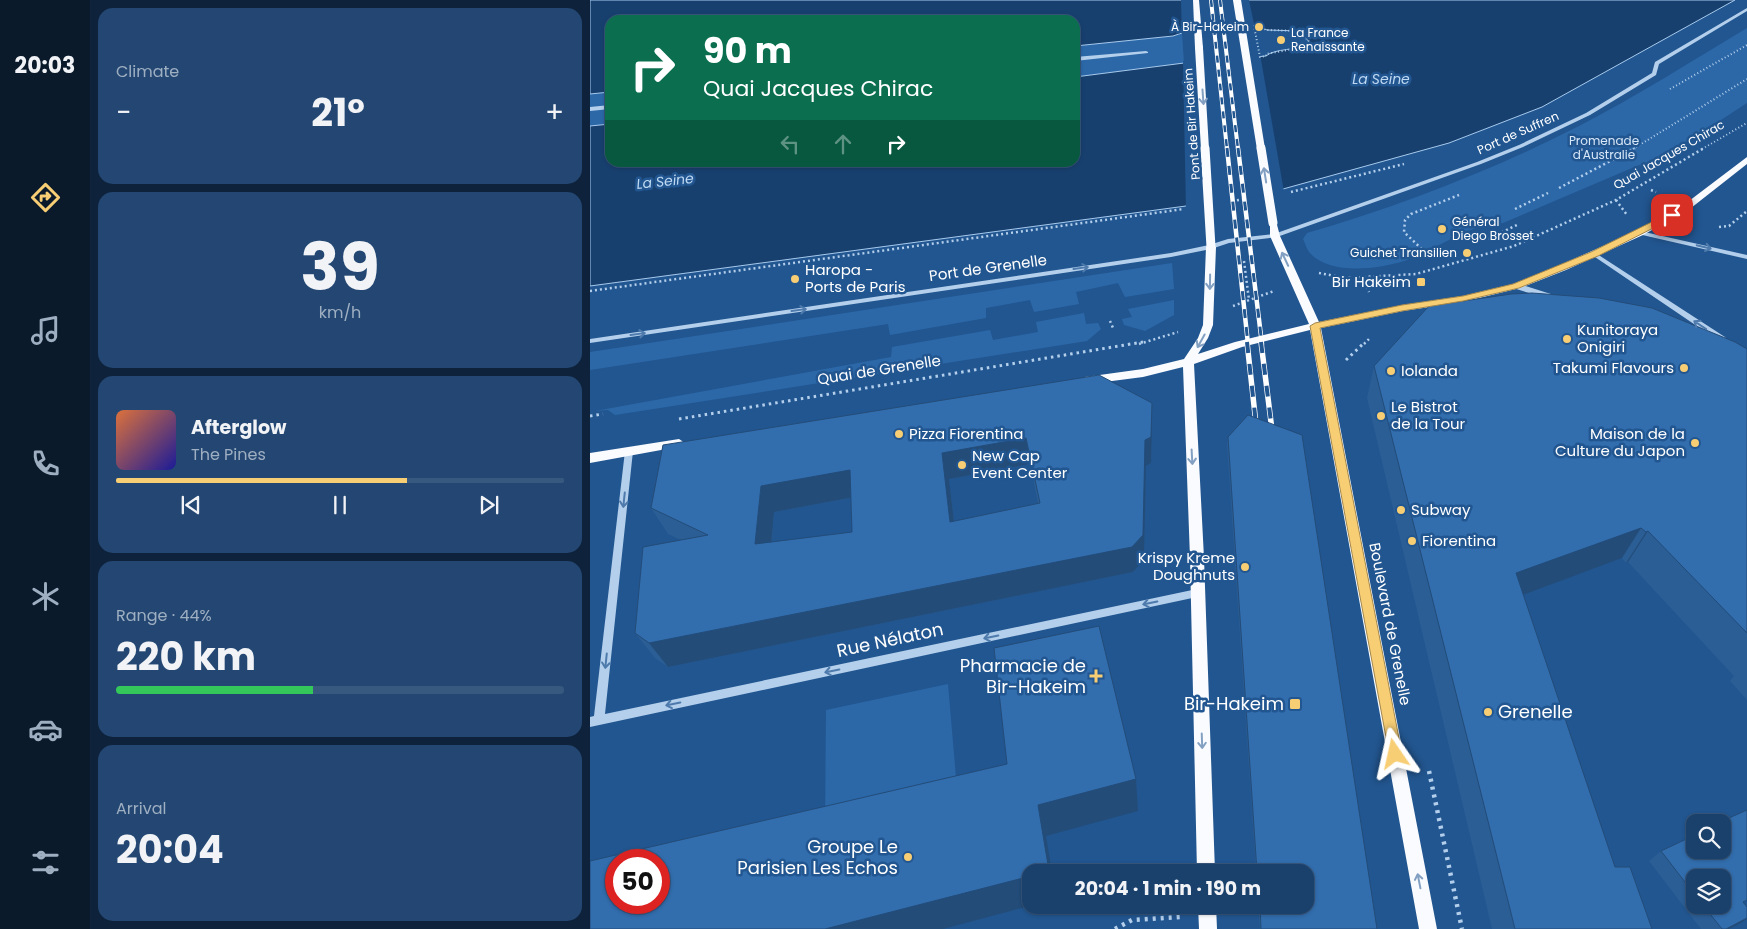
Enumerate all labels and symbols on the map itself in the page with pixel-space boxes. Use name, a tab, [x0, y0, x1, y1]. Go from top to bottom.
place label: À Bir-Hakeim	[1171, 18, 1249, 35]
marker: À Bir-Hakeim	[1253, 21, 1265, 33]
place label: La France Renaissante	[1291, 24, 1365, 55]
marker: La France Renaissante	[1275, 34, 1287, 46]
street label: Pont de Bir Hakeim	[1179, 68, 1204, 180]
water label: La Seine	[1352, 69, 1410, 89]
one-way arrow	[1198, 88, 1207, 104]
street label: Port de Suffren	[1474, 107, 1561, 158]
street label: Quai Jacques Chirac	[1610, 116, 1727, 193]
park label: Promenade d'Australie	[1569, 132, 1639, 163]
one-way arrow	[1259, 167, 1269, 183]
water label: La Seine	[635, 168, 695, 194]
pin	[1651, 194, 1693, 236]
place label: Général Diego Brosset	[1452, 213, 1534, 244]
marker: Général Diego Brosset	[1436, 223, 1448, 235]
one-way arrow	[1696, 243, 1712, 252]
place label: Guichet Transilien	[1350, 244, 1457, 261]
marker: Guichet Transilien	[1461, 247, 1473, 259]
street label: Port de Grenelle	[928, 249, 1048, 286]
one-way arrow	[1280, 252, 1290, 267]
place label: Haropa - Ports de Paris	[805, 259, 906, 297]
one-way arrow	[1073, 263, 1089, 273]
place label: Bir Hakeim	[1332, 271, 1411, 292]
marker: Haropa - Ports de Paris	[789, 273, 801, 285]
one-way arrow	[1206, 274, 1215, 290]
marker: Bir Hakeim	[1415, 276, 1427, 288]
one-way arrow	[791, 305, 807, 315]
place label: Kunitoraya Onigiri	[1577, 319, 1658, 357]
one-way arrow	[1693, 320, 1707, 330]
one-way arrow	[630, 329, 646, 339]
one-way arrow	[1196, 333, 1205, 348]
marker: Kunitoraya Onigiri	[1561, 333, 1573, 345]
street label: Quai de Grenelle	[816, 349, 942, 390]
place label: Takumi Flavours	[1553, 357, 1674, 378]
place label: Iolanda	[1401, 360, 1458, 381]
marker: Takumi Flavours	[1678, 362, 1690, 374]
marker: Iolanda	[1385, 365, 1397, 377]
place label: Le Bistrot de la Tour	[1391, 396, 1466, 434]
marker: Le Bistrot de la Tour	[1375, 410, 1387, 422]
place label: Pizza Fiorentina	[909, 423, 1023, 444]
place label: Maison de la Culture du Japon	[1555, 423, 1685, 461]
marker: Pizza Fiorentina	[893, 428, 905, 440]
marker: Maison de la Culture du Japon	[1689, 437, 1701, 449]
place label: New Cap Event Center	[972, 445, 1068, 483]
one-way arrow	[1187, 448, 1197, 464]
marker: New Cap Event Center	[956, 459, 968, 471]
one-way arrow	[619, 491, 629, 507]
place label: Subway	[1411, 499, 1471, 520]
marker: Subway	[1395, 504, 1407, 516]
place label: Fiorentina	[1422, 530, 1496, 551]
marker: Fiorentina	[1406, 535, 1418, 547]
street label: Boulevard de Grenelle	[1364, 541, 1417, 707]
place label: Krispy Kreme Doughnuts	[1138, 547, 1235, 585]
marker: Krispy Kreme Doughnuts	[1239, 561, 1251, 573]
one-way arrow	[1142, 599, 1158, 608]
street label: Rue Nélaton	[834, 616, 946, 663]
one-way arrow	[983, 633, 999, 642]
one-way arrow	[601, 653, 611, 669]
place label: Pharmacie de Bir-Hakeim	[960, 653, 1086, 699]
one-way arrow	[824, 666, 840, 676]
marker: Pharmacie de Bir-Hakeim	[1090, 670, 1102, 682]
place label: Bir-Hakeim	[1184, 691, 1284, 716]
marker: Bir-Hakeim	[1288, 697, 1302, 711]
place label: Grenelle	[1498, 699, 1573, 724]
one-way arrow	[665, 700, 681, 710]
marker: Grenelle	[1482, 706, 1494, 718]
position arrow	[1368, 727, 1420, 779]
one-way arrow	[1197, 733, 1207, 749]
place label: Groupe Le Parisien Les Echos	[737, 834, 898, 880]
speed limit sign: 50	[605, 849, 670, 914]
marker: Groupe Le Parisien Les Echos	[902, 851, 914, 863]
one-way arrow	[1413, 873, 1423, 889]

